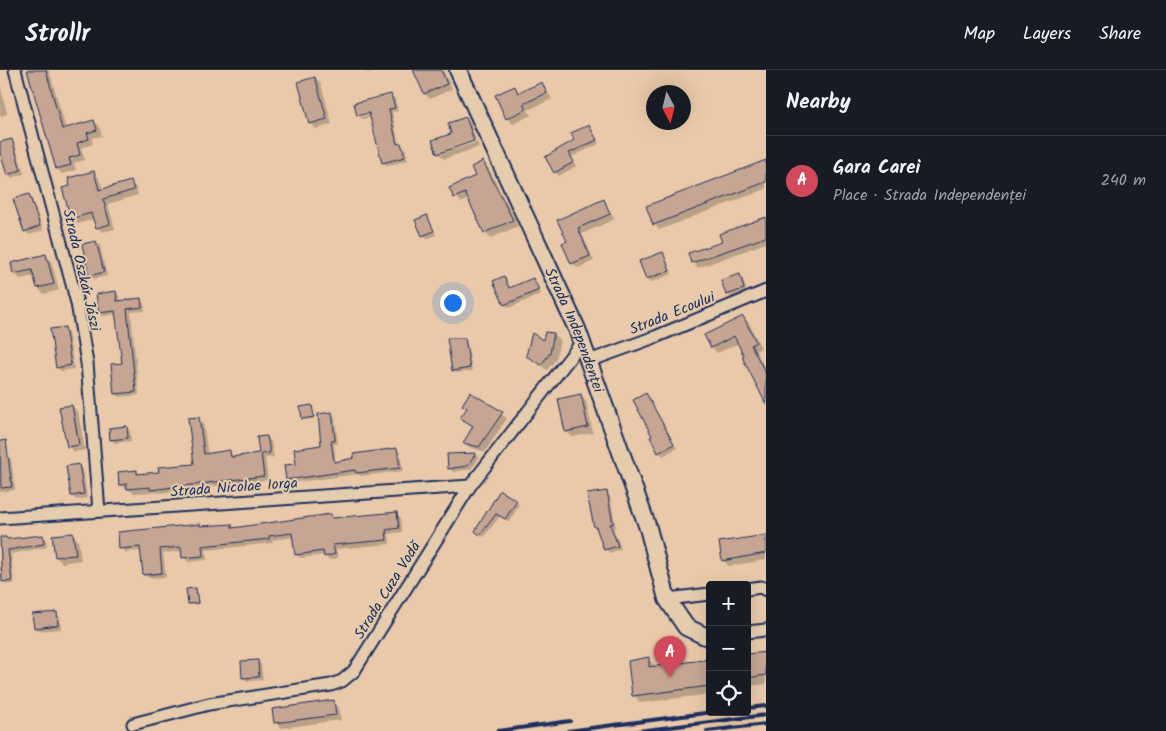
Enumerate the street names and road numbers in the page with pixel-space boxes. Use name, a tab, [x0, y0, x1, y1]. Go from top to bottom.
street label: Strada Oszkár Jászi	[55, 207, 107, 335]
street label: Strada Independenței	[537, 264, 610, 397]
street label: Strada Ecoului	[626, 285, 720, 342]
street label: Strada Nicolae Iorga	[170, 472, 299, 504]
street label: Strada Cuza Vodă	[348, 535, 429, 644]

